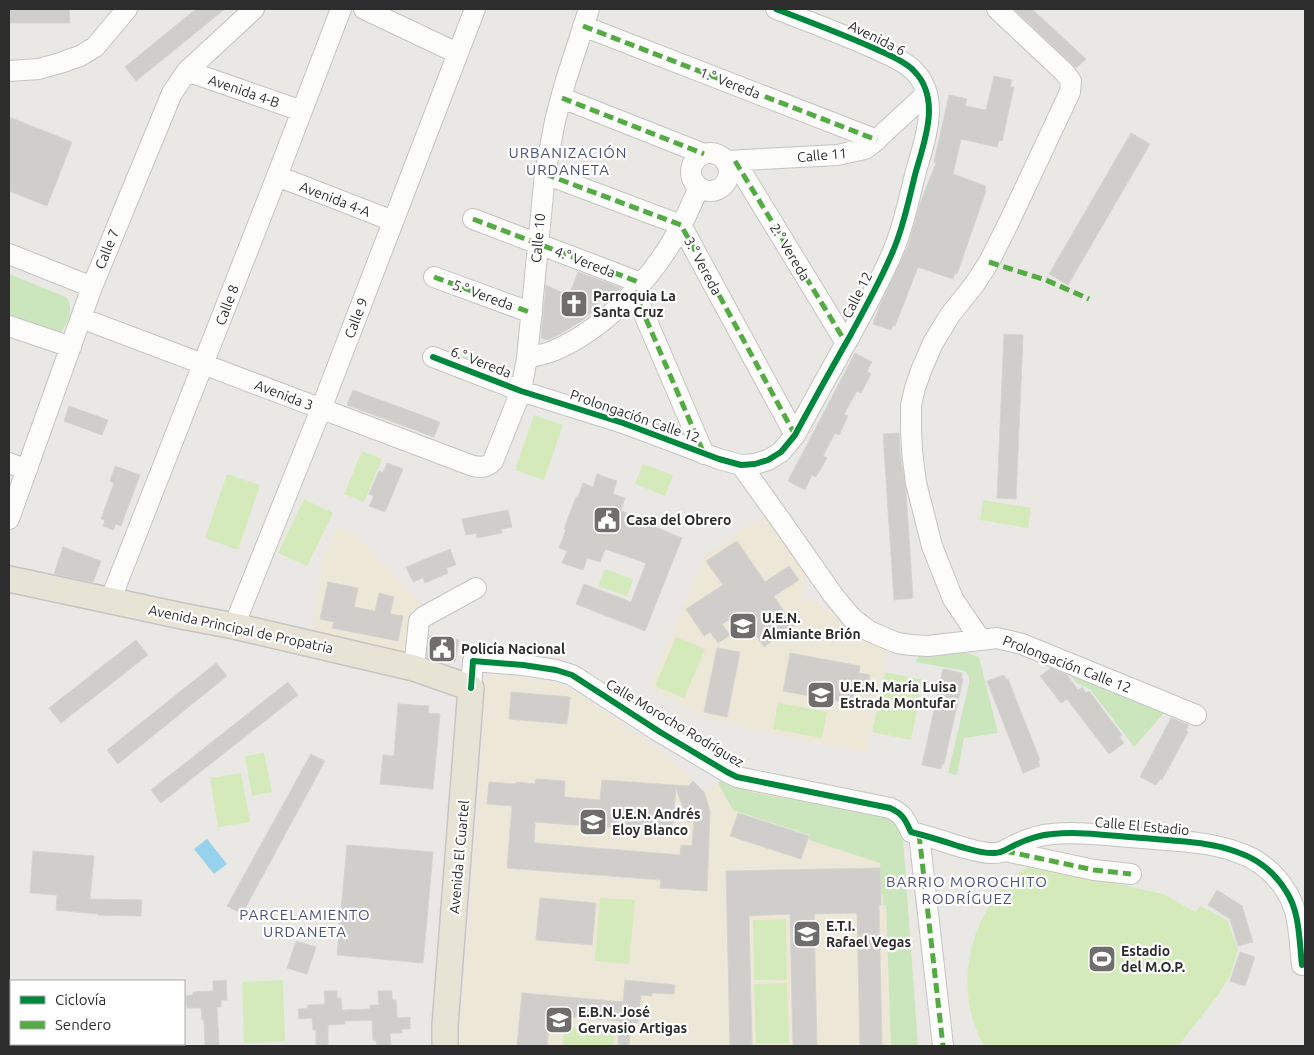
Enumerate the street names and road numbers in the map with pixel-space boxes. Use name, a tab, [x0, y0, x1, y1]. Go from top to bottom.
street label: Avenida 6	[846, 17, 908, 59]
street label: 1.° Vereda	[697, 64, 763, 102]
street label: Avenida 4-B	[206, 71, 282, 111]
street label: Calle 11	[796, 145, 848, 165]
street label: Avenida 4-A	[297, 178, 373, 220]
street label: Calle 10	[528, 212, 548, 264]
street label: 2.° Vereda	[767, 221, 813, 283]
street label: Calle 7	[92, 227, 122, 271]
street label: 3.° Vereda	[681, 234, 725, 298]
street label: 4.° Vereda	[552, 243, 618, 281]
street label: Calle 12	[839, 269, 875, 321]
street label: 5.° Vereda	[450, 277, 516, 313]
street label: Calle 8	[212, 282, 242, 327]
street label: Calle 9	[341, 296, 371, 340]
street label: 6.° Vereda	[448, 343, 514, 381]
street label: Avenida 3	[252, 377, 316, 413]
street label: Prolongación Calle 12	[568, 386, 702, 446]
street label: Avenida Principal de Propatria	[147, 602, 335, 656]
street label: Prolongación Calle 12	[1001, 632, 1133, 696]
street label: Calle Morocho Rodríguez	[603, 676, 747, 770]
street label: Avenida El Cuartel	[446, 799, 472, 914]
street label: Calle El Estadio	[1094, 814, 1190, 838]

